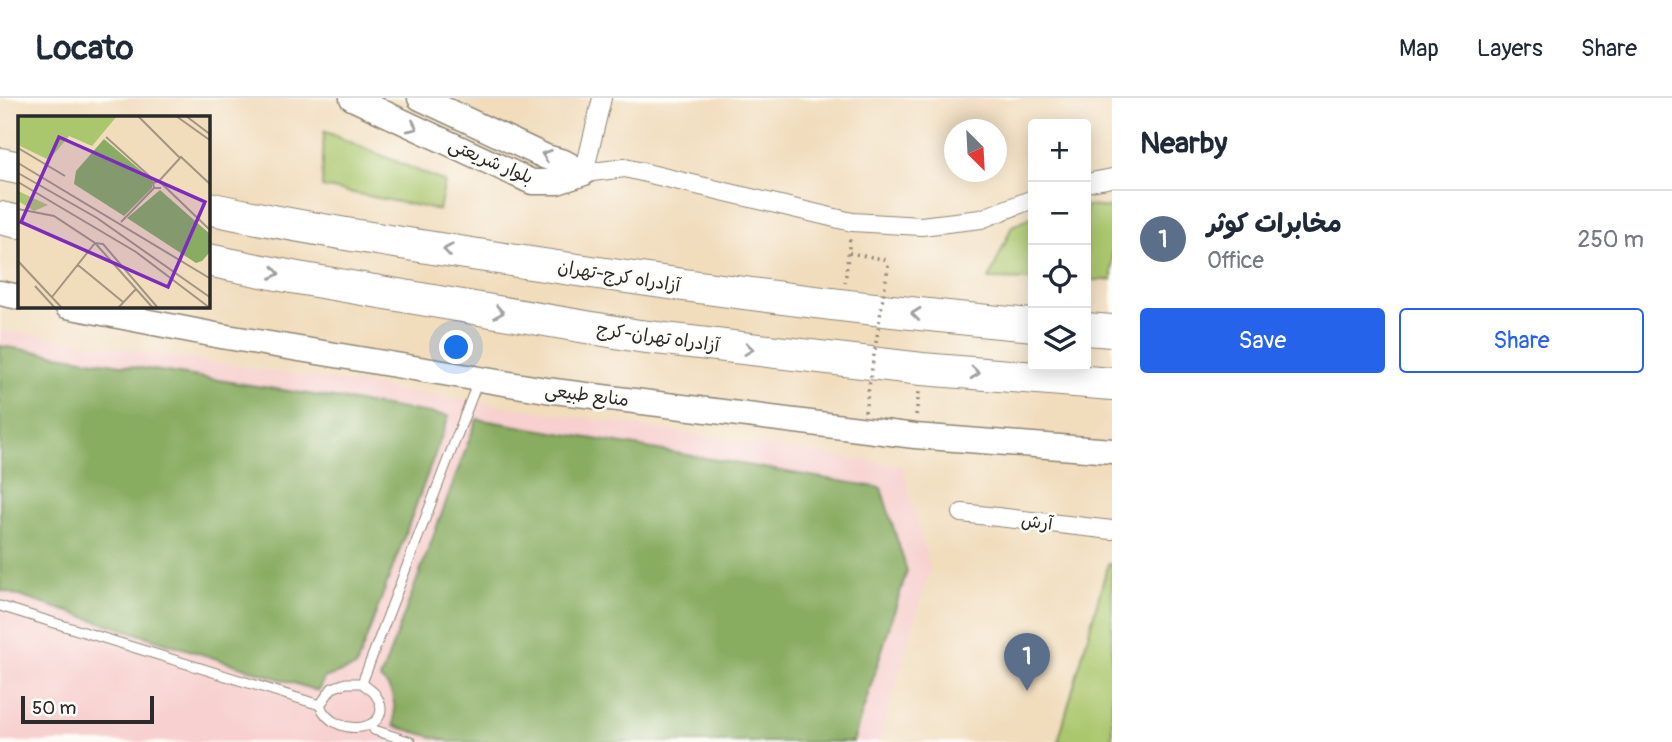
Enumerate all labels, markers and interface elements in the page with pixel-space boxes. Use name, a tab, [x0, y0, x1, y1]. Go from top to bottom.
text: Locato	[35, 28, 133, 69]
text: Map	[1399, 34, 1439, 63]
text: Layers	[1477, 34, 1543, 63]
text: Share	[1581, 34, 1637, 63]
inset map	[18, 116, 210, 308]
one-way arrow	[406, 119, 419, 133]
north arrow	[944, 119, 1007, 182]
map controls	[1028, 119, 1091, 371]
button: +	[1028, 119, 1091, 182]
text: Nearby	[1140, 125, 1227, 162]
street label: بلوار شریعتی	[445, 133, 537, 190]
one-way arrow	[540, 150, 552, 164]
button: −	[1028, 182, 1091, 245]
text: مخابرات کوثر	[1207, 208, 1342, 240]
text: 1	[1159, 225, 1168, 254]
text: 250 m	[1578, 225, 1644, 254]
one-way arrow	[442, 243, 454, 258]
button: locate	[1028, 245, 1091, 308]
text: Office	[1207, 246, 1264, 275]
street label: آزادراه کرج-تهران	[556, 255, 683, 298]
one-way arrow	[269, 265, 281, 280]
one-way arrow	[493, 304, 505, 319]
one-way arrow	[911, 307, 922, 322]
button: layers	[1028, 308, 1091, 371]
button: Save	[1140, 308, 1385, 373]
button: Share	[1399, 308, 1644, 373]
street label: آزادراه تهران-کرج	[595, 317, 722, 358]
your location	[439, 330, 473, 364]
one-way arrow	[743, 341, 754, 356]
one-way arrow	[970, 365, 981, 380]
street label: منابع طبیعی	[543, 379, 630, 413]
street label: آرش	[1020, 509, 1056, 536]
pin: 1	[1004, 633, 1050, 691]
scale bar	[21, 693, 154, 725]
text: 50 m	[32, 696, 76, 720]

